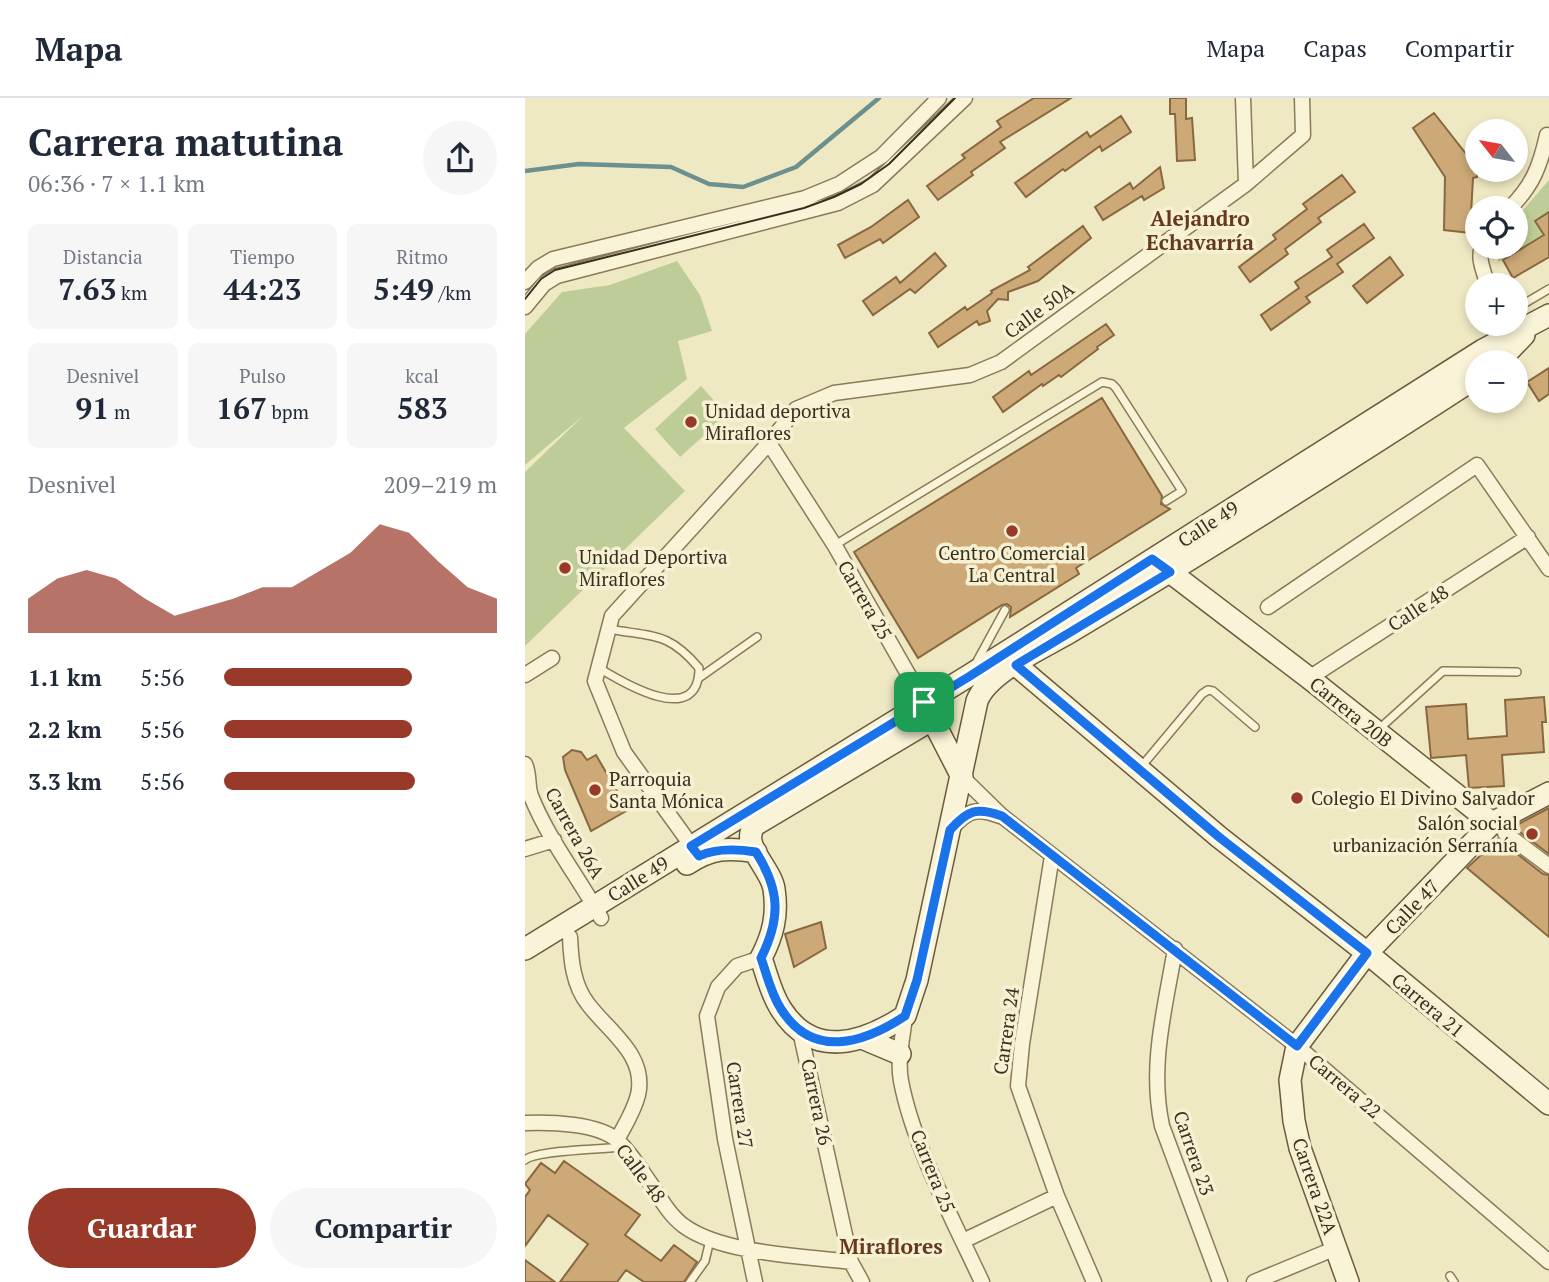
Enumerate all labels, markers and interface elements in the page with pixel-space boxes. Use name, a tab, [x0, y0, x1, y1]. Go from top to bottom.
text: Mapa	[35, 27, 123, 70]
text: Mapa	[1207, 32, 1265, 64]
text: Capas	[1303, 32, 1367, 64]
text: Compartir	[1405, 32, 1514, 64]
text: Carrera matutina	[28, 117, 343, 167]
north arrow	[1465, 119, 1528, 182]
map controls	[1465, 119, 1528, 413]
button: share	[423, 121, 497, 195]
text: 06:36 · 7 × 1.1 km	[28, 168, 205, 199]
button: locate	[1465, 196, 1528, 259]
district label: Alejandro Echavarría	[1146, 204, 1254, 256]
text: Distancia	[63, 244, 143, 269]
text: Tiempo	[230, 244, 295, 269]
text: Ritmo	[396, 244, 448, 269]
text: 7.63	[58, 269, 116, 309]
text: 44:23	[223, 269, 302, 309]
text: 5:49	[373, 269, 434, 309]
button: +	[1465, 273, 1528, 336]
street label: Calle 50A	[999, 276, 1079, 343]
text: km	[116, 280, 147, 305]
text: /km	[434, 280, 471, 305]
button: −	[1465, 350, 1528, 413]
text: Desnivel	[66, 363, 139, 388]
text: Pulso	[239, 363, 286, 388]
text: kcal	[405, 363, 439, 388]
text: 91	[75, 388, 109, 428]
text: 167	[216, 388, 267, 428]
text: 583	[397, 388, 448, 428]
place label: Unidad deportiva Miraflores	[705, 398, 851, 445]
text: m	[109, 399, 130, 424]
text: bpm	[267, 399, 309, 424]
marker: Unidad deportiva Miraflores	[683, 414, 699, 430]
text: Desnivel	[28, 469, 116, 500]
text: 209–219 m	[384, 469, 497, 500]
street label: Calle 49	[1173, 495, 1243, 553]
marker: Centro Comercial La Central	[1004, 523, 1020, 539]
place label: Centro Comercial La Central	[938, 540, 1086, 587]
place label: Unidad Deportiva Miraflores	[579, 544, 728, 591]
street label: Carrera 25	[833, 556, 898, 644]
marker: Unidad Deportiva Miraflores	[557, 560, 573, 576]
street label: Calle 48	[1383, 579, 1453, 637]
text: 1.1 km	[28, 662, 102, 693]
text: 5:56	[140, 662, 184, 693]
street label: Carrera 20B	[1305, 671, 1398, 753]
pin	[894, 672, 954, 732]
icon: arrive	[905, 683, 943, 721]
text: 2.2 km	[28, 714, 102, 745]
text: 5:56	[140, 714, 184, 745]
text: 3.3 km	[28, 766, 102, 797]
text: 5:56	[140, 766, 184, 797]
place label: Parroquia Santa Mónica	[609, 766, 724, 813]
marker: Parroquia Santa Mónica	[587, 782, 603, 798]
street label: Carrera 26A	[540, 783, 611, 883]
place label: Colegio El Divino Salvador	[1311, 785, 1536, 810]
marker: Colegio El Divino Salvador	[1289, 790, 1305, 806]
place label: Salón social urbanización Serranía	[1332, 810, 1518, 857]
marker: Salón social urbanización Serranía	[1524, 826, 1540, 842]
street label: Calle 49	[602, 850, 673, 907]
street label: Calle 47	[1379, 874, 1444, 940]
street label: Carrera 21	[1387, 967, 1470, 1042]
street label: Carrera 24	[987, 985, 1024, 1076]
street label: Carrera 22	[1304, 1048, 1387, 1123]
street label: Carrera 26	[796, 1056, 839, 1147]
street label: Carrera 27	[721, 1060, 760, 1150]
street label: Carrera 23	[1168, 1107, 1221, 1198]
street label: Carrera 25	[905, 1125, 961, 1216]
street label: Carrera 22A	[1287, 1134, 1344, 1238]
street label: Calle 48	[611, 1138, 672, 1207]
button: Guardar	[28, 1188, 256, 1268]
button: Compartir	[270, 1188, 497, 1268]
district label: Miraflores	[839, 1232, 943, 1260]

